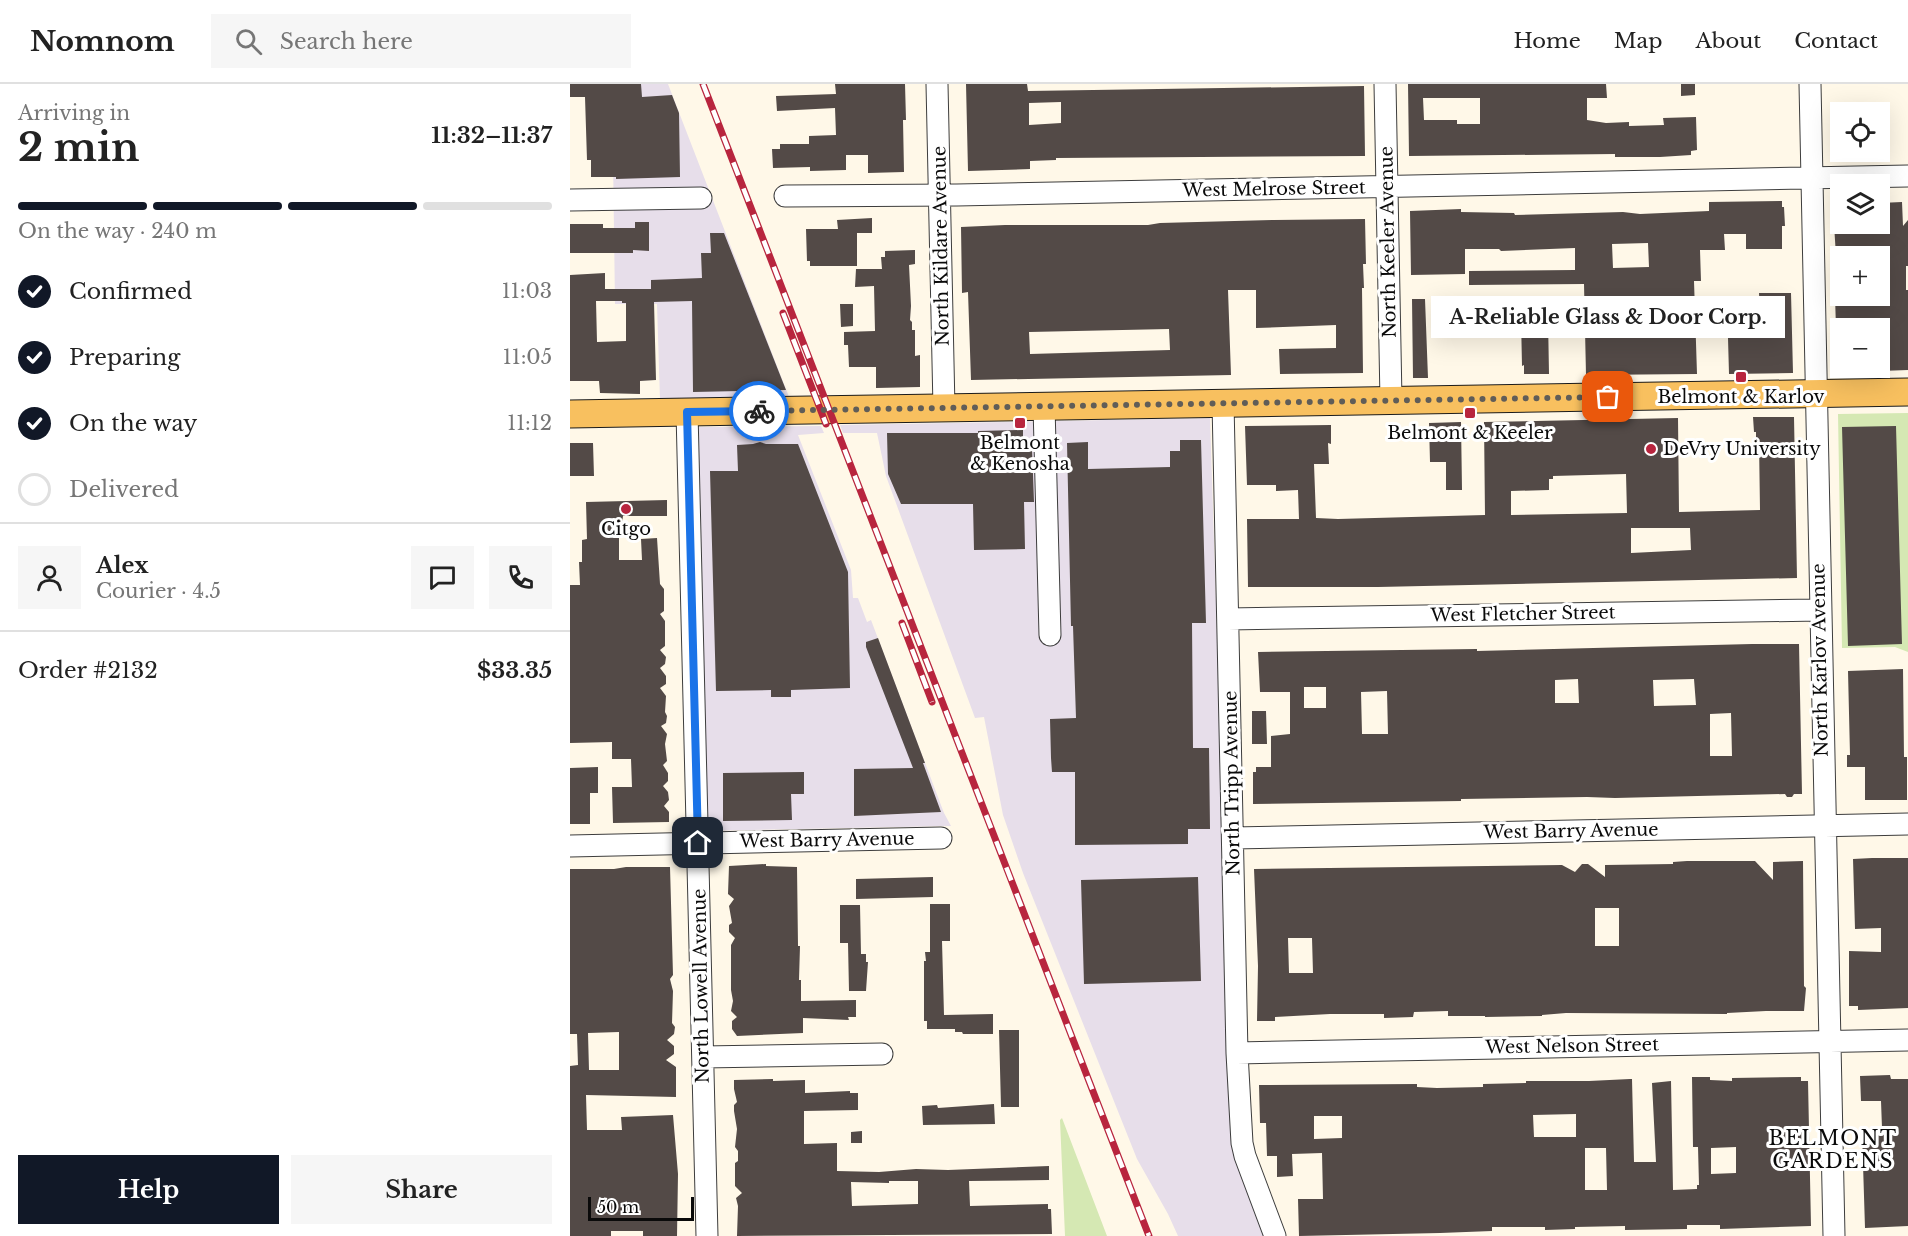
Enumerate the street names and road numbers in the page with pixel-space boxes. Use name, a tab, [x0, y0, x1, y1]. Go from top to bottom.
street label: North Kildare Avenue	[928, 146, 954, 346]
street label: North Keeler Avenue	[1375, 146, 1401, 338]
street label: West Melrose Street	[1181, 176, 1366, 202]
street label: North Karlov Avenue	[1807, 563, 1833, 757]
street label: West Fletcher Street	[1429, 601, 1616, 627]
street label: North Tripp Avenue	[1219, 690, 1245, 876]
street label: West Barry Avenue	[1482, 818, 1659, 844]
street label: West Barry Avenue	[738, 827, 915, 853]
street label: North Lowell Avenue	[688, 888, 714, 1084]
street label: West Nelson Street	[1484, 1033, 1659, 1059]

